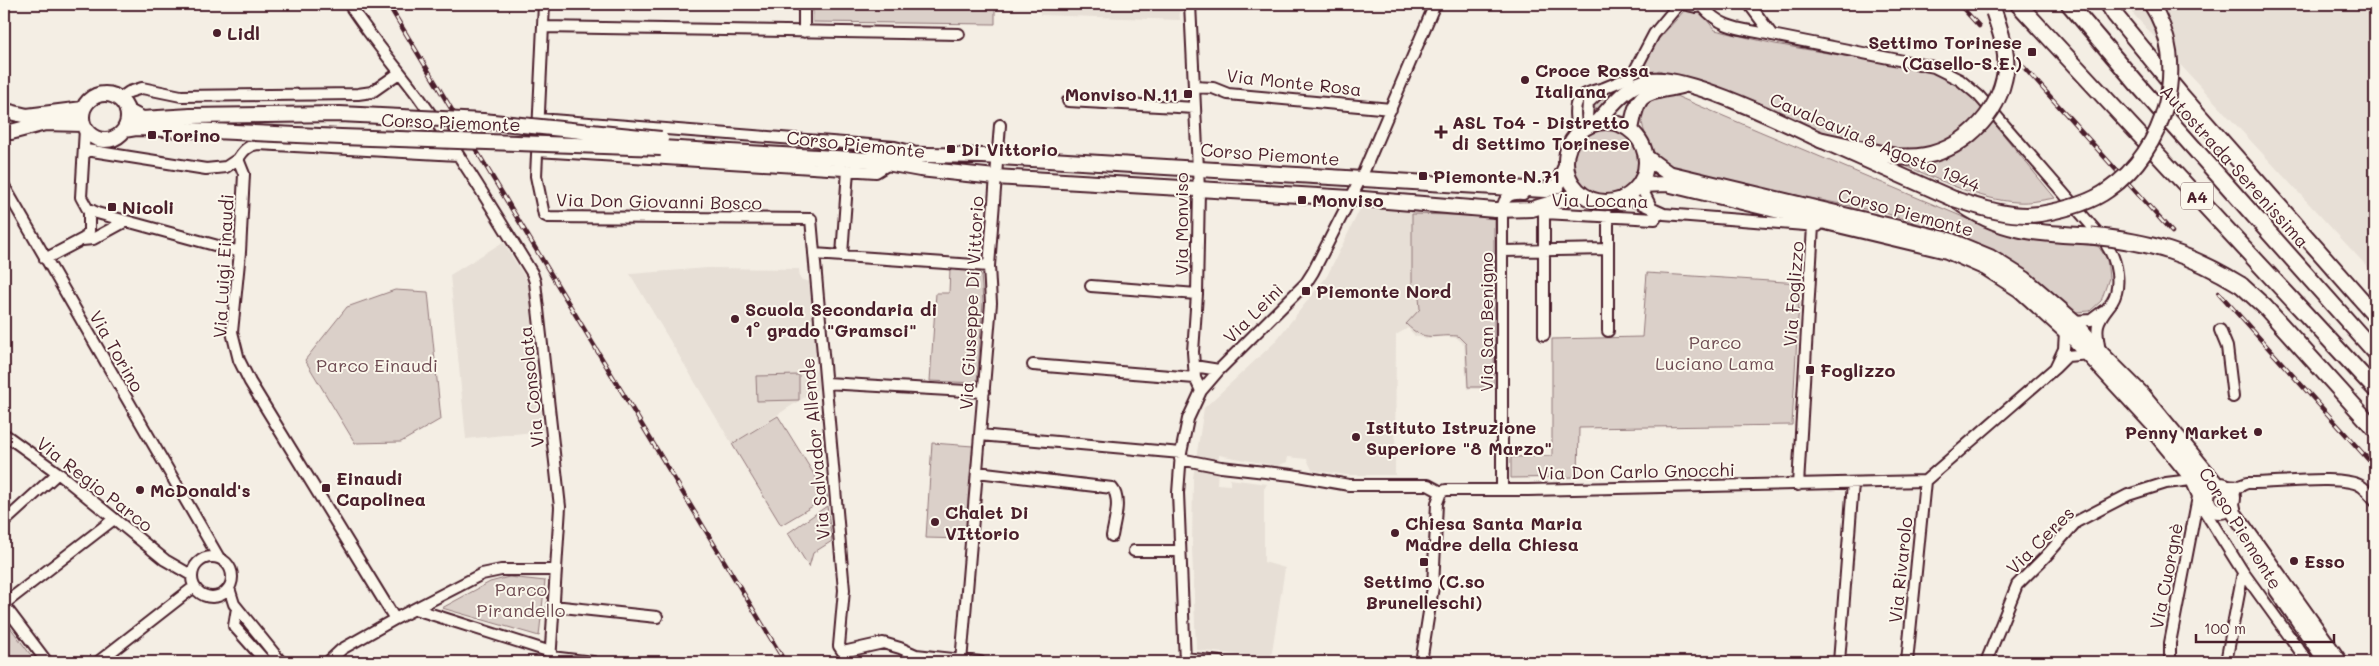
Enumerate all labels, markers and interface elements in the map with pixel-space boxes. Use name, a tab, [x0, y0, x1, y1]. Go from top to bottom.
place label: Lidl	[227, 21, 260, 45]
marker: Lidl	[211, 27, 223, 39]
place label: Settimo Torinese (Casello-S.E.)	[1868, 30, 2022, 75]
marker: Settimo Torinese (Casello-S.E.)	[2026, 46, 2038, 58]
place label: Croce Rossa Italiana	[1535, 58, 1649, 103]
street label: Via Monte Rosa	[1225, 63, 1363, 101]
marker: Croce Rossa Italiana	[1519, 74, 1531, 86]
street label: Autostrada Serenissima	[2155, 79, 2315, 253]
place label: Monviso N.11	[1065, 82, 1178, 106]
street label: Cavalcavia 8 Agosto 1944	[1766, 87, 1984, 197]
marker: Monviso N.11	[1182, 88, 1194, 100]
street label: Corso Piemonte	[381, 108, 521, 136]
place label: ASL To4 - Distretto di Settimo Torinese	[1452, 110, 1630, 155]
place label: Torino	[162, 123, 220, 147]
street label: Corso Piemonte	[785, 125, 927, 163]
marker: ASL To4 - Distretto di Settimo Torinese	[1434, 125, 1448, 139]
marker: Torino	[146, 129, 158, 141]
place label: Di Vittorio	[961, 137, 1058, 161]
street label: Corso Piemonte	[1200, 137, 1340, 171]
marker: Di Vittorio	[945, 143, 957, 155]
place label: Piemonte N.71	[1433, 164, 1560, 188]
marker: Piemonte N.71	[1417, 170, 1429, 182]
street label: Via Monviso	[1169, 172, 1193, 276]
street label: Corso Piemonte	[1836, 182, 1976, 242]
road number: A4	[2181, 182, 2213, 210]
street label: Via Don Giovanni Bosco	[556, 187, 763, 215]
street label: Via Locana	[1551, 187, 1649, 213]
place label: Monviso	[1312, 188, 1384, 212]
street label: Via Luigi Einaudi	[207, 193, 239, 339]
marker: Monviso	[1296, 194, 1308, 206]
place label: Nicoli	[122, 195, 174, 219]
street label: Via Giuseppe Di Vittorio	[953, 195, 989, 411]
marker: Nicoli	[106, 201, 118, 213]
street label: Via Foglizzo	[1777, 240, 1809, 348]
street label: Via San Benigno	[1474, 252, 1498, 392]
street label: Via Leinì	[1218, 278, 1288, 348]
place label: Piemonte Nord	[1316, 279, 1451, 303]
marker: Piemonte Nord	[1300, 285, 1312, 297]
place label: Scuola Secondaria di 1° grado "Gramsci"	[745, 297, 938, 342]
street label: Via Torino	[84, 306, 150, 396]
marker: Scuola Secondaria di 1° grado "Gramsci"	[729, 313, 741, 325]
street label: Via Consolata	[513, 325, 549, 449]
park label: Parco Luciano Lama	[1655, 330, 1775, 375]
park label: Parco Einaudi	[316, 353, 438, 377]
street label: Via Salvador Allende	[795, 357, 835, 541]
place label: Foglizzo	[1820, 358, 1895, 382]
marker: Foglizzo	[1804, 364, 1816, 376]
place label: Istituto Istruzione Superiore "8 Marzo"	[1366, 415, 1552, 460]
place label: Penny Market	[2125, 420, 2248, 444]
marker: Penny Market	[2252, 426, 2264, 438]
street label: Via Regio Parco	[32, 431, 158, 537]
marker: Istituto Istruzione Superiore "8 Marzo"	[1350, 431, 1362, 443]
street label: Via Don Carlo Gnocchi	[1537, 457, 1735, 485]
street label: Corso Piemonte	[2194, 463, 2288, 593]
place label: Einaudi Capolinea	[336, 466, 426, 511]
place label: McDonald's	[150, 478, 251, 502]
marker: Einaudi Capolinea	[320, 482, 332, 494]
marker: McDonald's	[134, 484, 146, 496]
place label: Chalet Di VIttorio	[945, 500, 1029, 545]
street label: Via Ceres	[2001, 501, 2079, 579]
place label: Chiesa Santa Maria Madre della Chiesa	[1405, 511, 1583, 556]
street label: Via Rivarolo	[1882, 515, 1918, 624]
marker: Chalet Di VIttorio	[929, 516, 941, 528]
street label: Via Cuorgnè	[2144, 521, 2188, 631]
marker: Chiesa Santa Maria Madre della Chiesa	[1389, 527, 1401, 539]
place label: Esso	[2304, 549, 2345, 573]
marker: Esso	[2288, 555, 2300, 567]
marker: Settimo (C.so Brunelleschi)	[1418, 556, 1430, 568]
place label: Settimo (C.so Brunelleschi)	[1363, 569, 1485, 614]
park label: Parco Pirandello	[477, 577, 566, 622]
scale bar	[2196, 611, 2334, 643]
text: 100 m	[2204, 618, 2246, 638]

